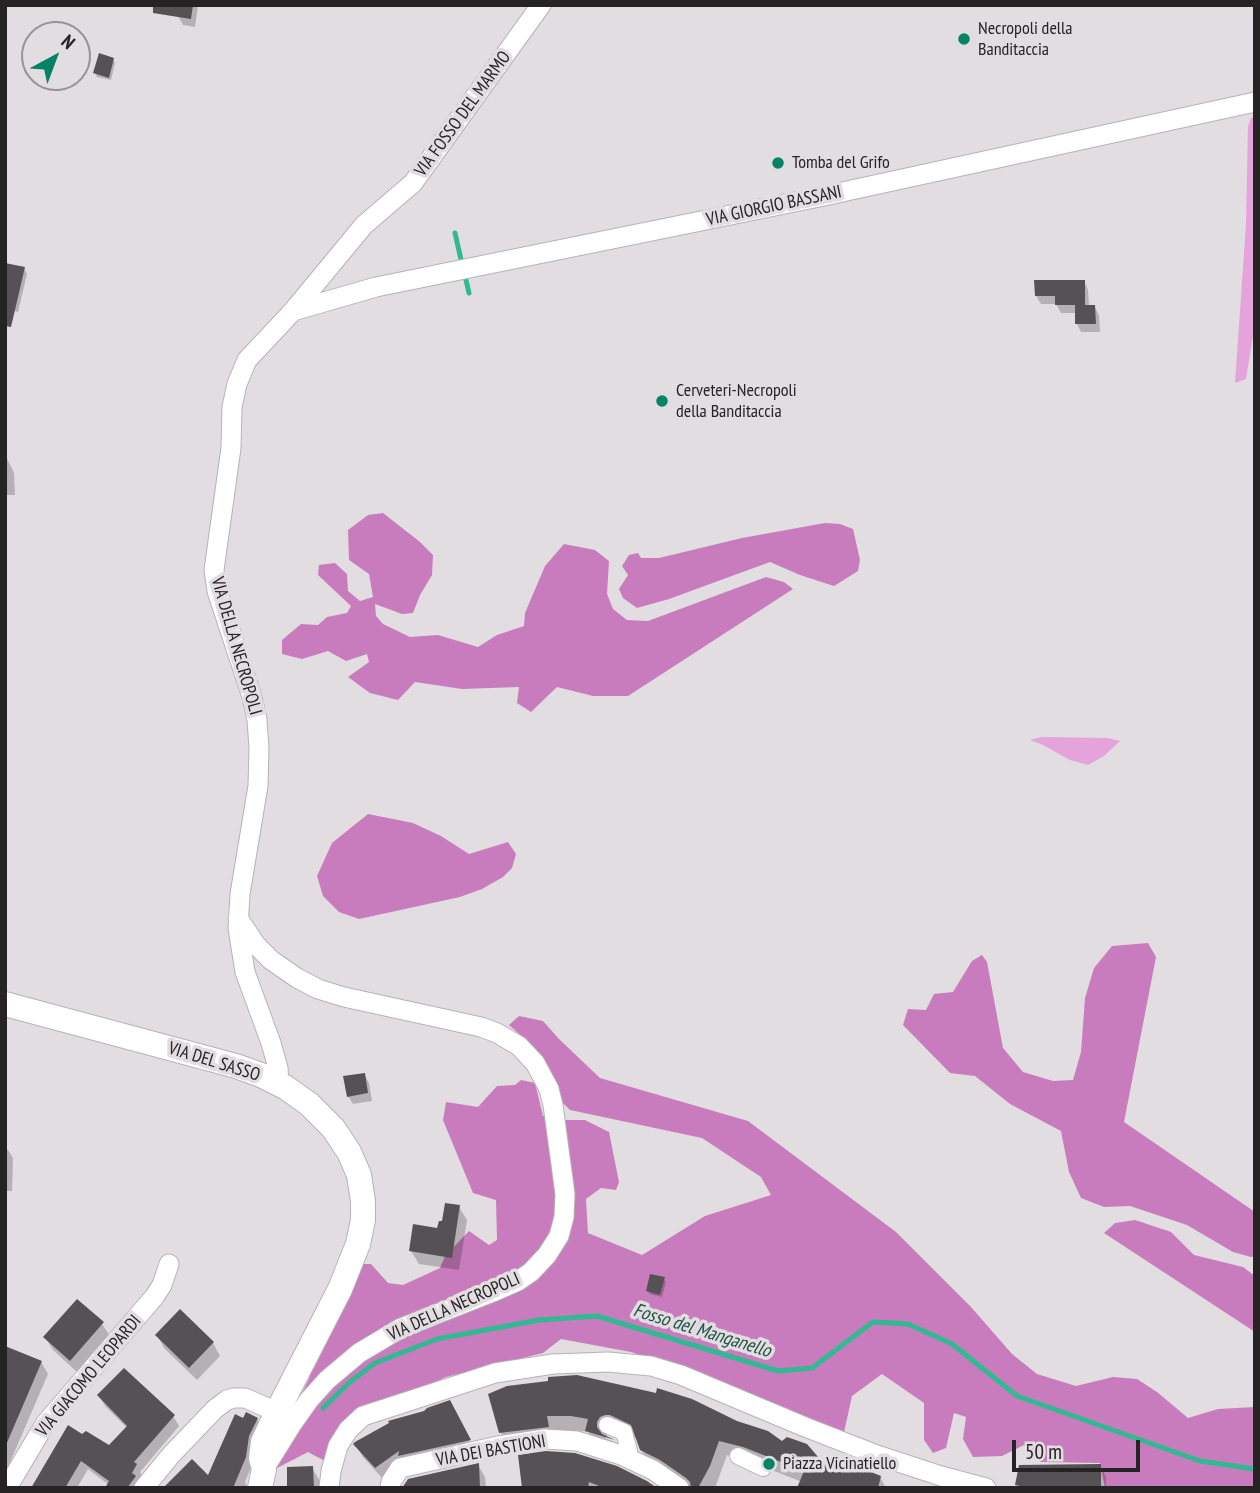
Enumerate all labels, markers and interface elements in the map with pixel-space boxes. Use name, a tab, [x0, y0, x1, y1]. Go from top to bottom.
place label: Necropoli della Banditaccia	[978, 18, 1072, 60]
north arrow	[21, 21, 91, 91]
text: N	[57, 29, 80, 54]
marker: Necropoli della Banditaccia	[956, 31, 972, 47]
street label: VIA FOSSO DEL MARMO	[410, 47, 516, 181]
place label: Tomba del Grifo	[792, 152, 890, 174]
marker: Tomba del Grifo	[770, 155, 786, 171]
street label: VIA GIORGIO BASSANI	[705, 181, 843, 231]
place label: Cerveteri-Necropoli della Banditaccia	[676, 380, 797, 422]
marker: Cerveteri-Necropoli della Banditaccia	[654, 393, 670, 409]
street label: VIA DELLA NECROPOLI	[206, 575, 266, 717]
street label: VIA DEL SASSO	[166, 1038, 262, 1086]
street label: VIA DELLA NECROPOLI	[385, 1268, 523, 1346]
water label: Fosso del Manganello	[630, 1299, 774, 1363]
street label: VIA GIACOMO LEOPARDI	[32, 1311, 146, 1441]
scale bar	[1015, 1426, 1143, 1470]
street label: VIA DEI BASTIONI	[435, 1431, 547, 1471]
text: 50 m	[1025, 1438, 1062, 1465]
place label: Piazza Vicinatiello	[783, 1453, 896, 1475]
marker: Piazza Vicinatiello	[761, 1456, 777, 1472]

